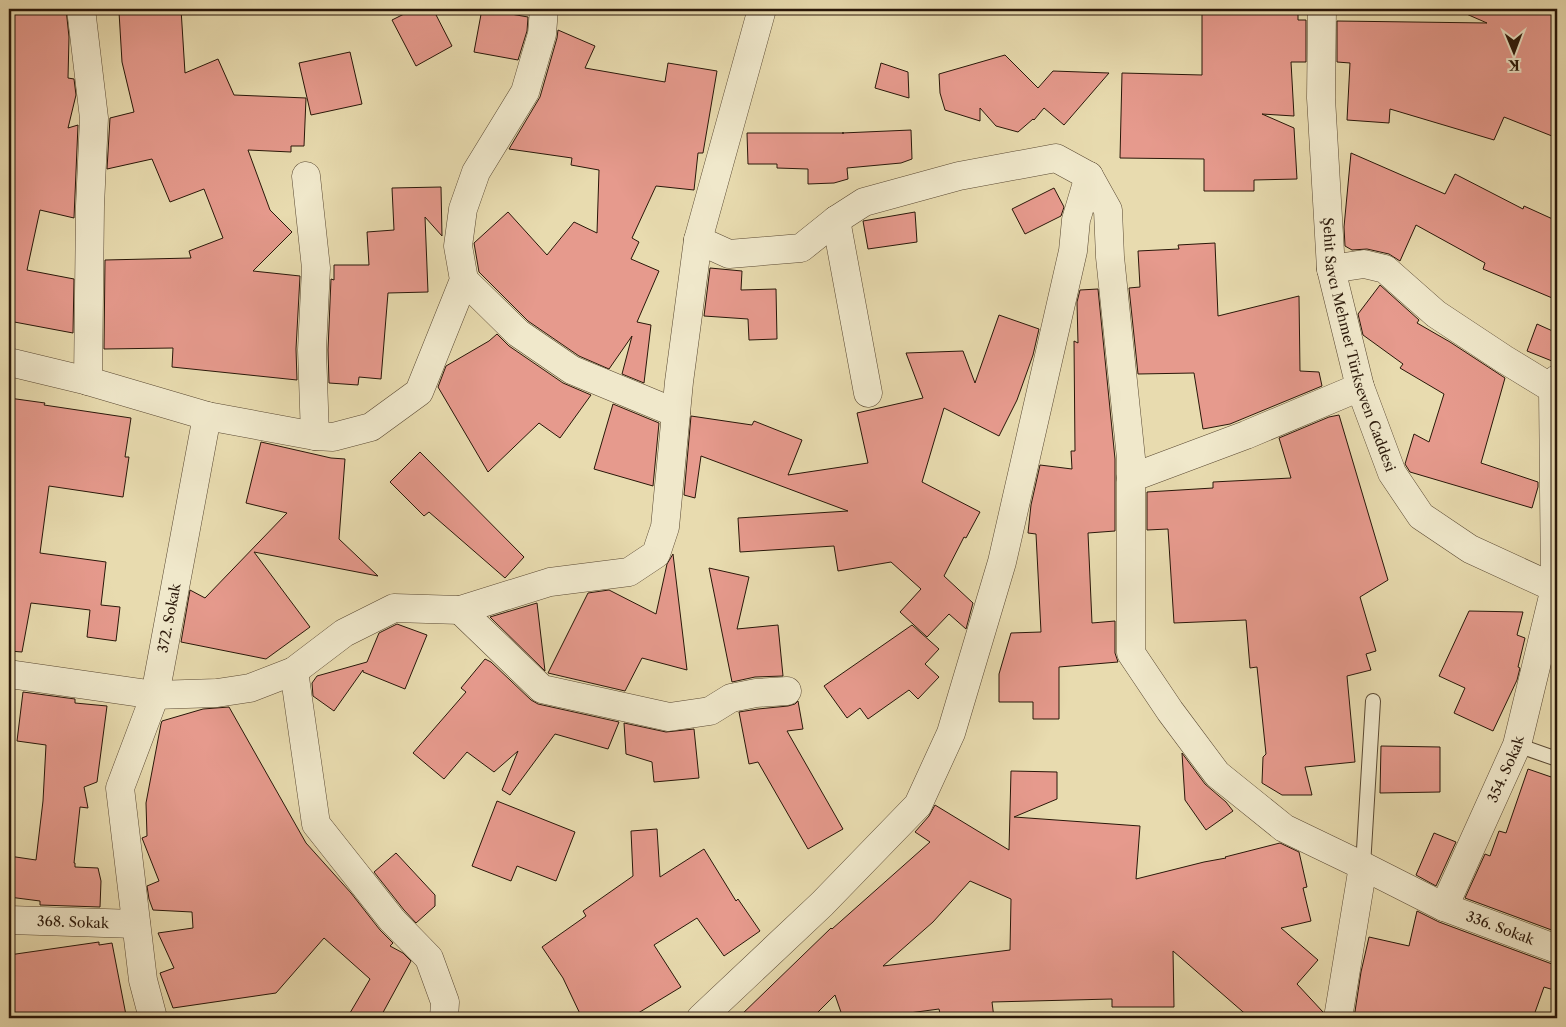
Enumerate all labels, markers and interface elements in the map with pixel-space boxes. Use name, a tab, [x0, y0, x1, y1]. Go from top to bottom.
north arrow	[1488, 28, 1538, 78]
text: K	[1508, 56, 1520, 74]
street label: Şehit Savcı Mehmet Türkseven Caddesi	[1319, 217, 1400, 474]
street label: 372. Sokak	[153, 581, 185, 654]
street label: 354. Sokak	[1483, 733, 1528, 805]
street label: 336. Sokak	[1464, 907, 1538, 949]
street label: 368. Sokak	[37, 912, 110, 932]

